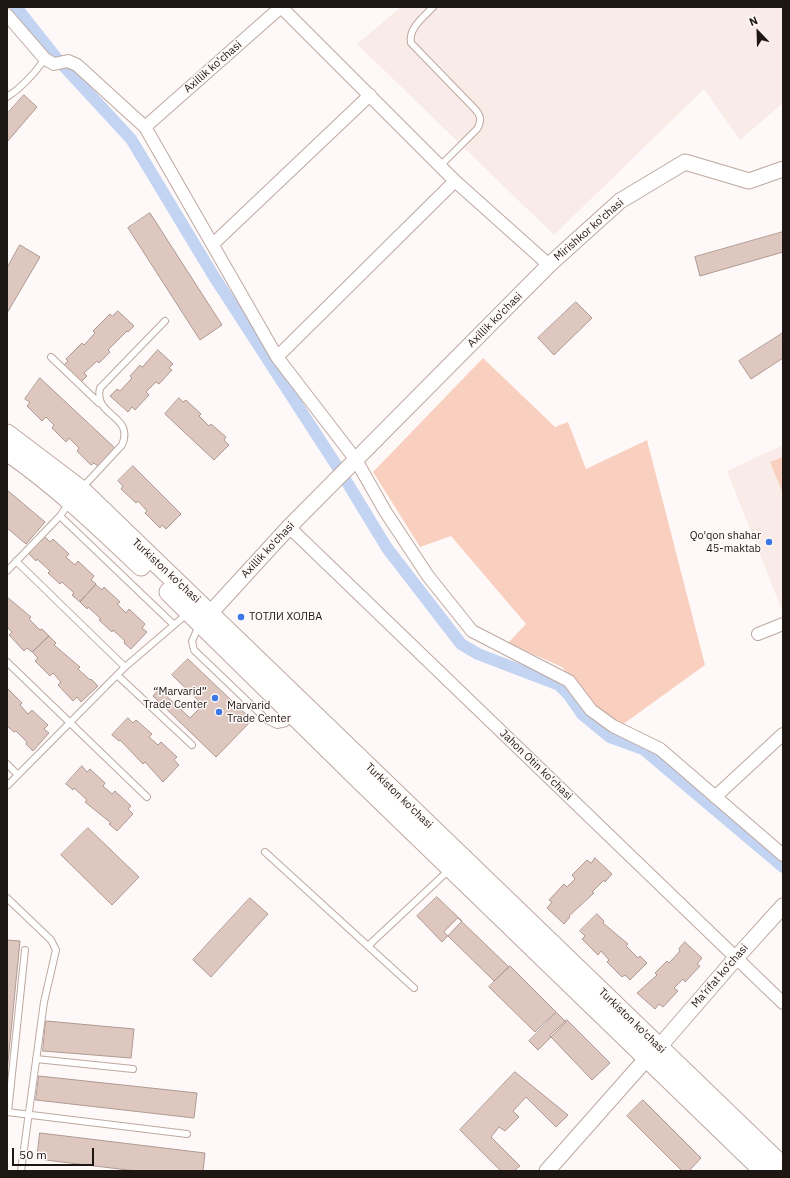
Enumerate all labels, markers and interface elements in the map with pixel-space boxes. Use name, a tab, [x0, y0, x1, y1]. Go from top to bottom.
north arrow	[738, 12, 778, 52]
text: N	[747, 13, 760, 29]
street label: Axillik ko'chasi	[181, 38, 245, 96]
street label: Mirishkor ko'chasi	[551, 196, 627, 264]
street label: Axillik ko'chasi	[465, 290, 525, 350]
street label: Axillik ko'chasi	[239, 519, 297, 581]
place label: Qo'qon shahar 45-maktab	[690, 529, 761, 555]
street label: Turkiston ko'chasi	[129, 536, 203, 606]
marker: Qo'qon shahar 45-maktab	[764, 537, 774, 547]
place label: ТОТЛИ ХОЛВА	[249, 610, 322, 624]
marker: ТОТЛИ ХОЛВА	[236, 612, 246, 622]
place label: “Marvarid” Trade Center	[143, 685, 207, 711]
marker: “Marvarid” Trade Center	[210, 693, 220, 703]
place label: Marvarid Trade Center	[227, 699, 291, 725]
marker: Marvarid Trade Center	[214, 707, 224, 717]
street label: Jahon Otin ko'chasi	[497, 727, 575, 803]
street label: Turkiston ko'chasi	[363, 761, 435, 831]
street label: Ma’rifat ko'chasi	[689, 942, 751, 1010]
street label: Turkiston ko'chasi	[596, 986, 668, 1056]
scale bar	[14, 1140, 96, 1166]
text: 50 m	[19, 1147, 47, 1162]

